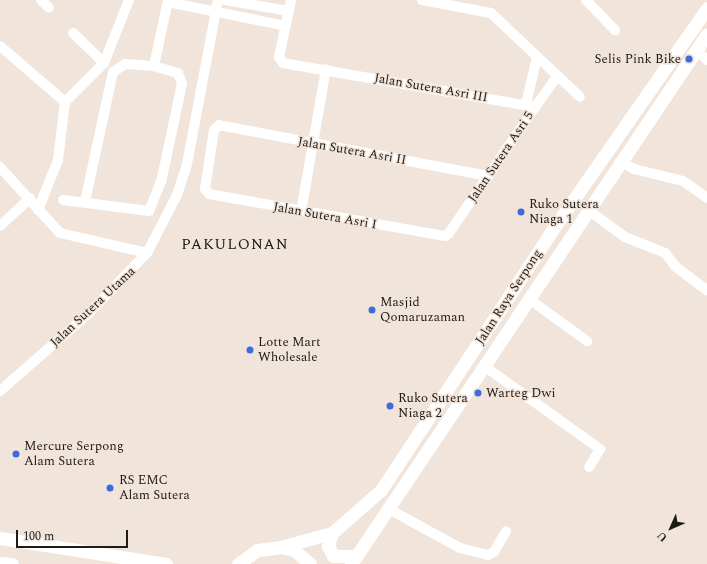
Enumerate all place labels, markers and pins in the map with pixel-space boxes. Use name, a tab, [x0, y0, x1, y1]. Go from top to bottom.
place label: Selis Pink Bike	[594, 51, 681, 67]
marker: Selis Pink Bike	[684, 54, 694, 64]
place label: Ruko Sutera Niaga 1	[529, 197, 599, 228]
marker: Ruko Sutera Niaga 1	[516, 207, 526, 217]
place label: Masjid Qomaruzaman	[380, 295, 465, 326]
marker: Masjid Qomaruzaman	[367, 305, 377, 315]
place label: Lotte Mart Wholesale	[258, 335, 321, 366]
marker: Lotte Mart Wholesale	[245, 345, 255, 355]
place label: Warteg Dwi	[486, 385, 555, 401]
marker: Warteg Dwi	[473, 388, 483, 398]
place label: Ruko Sutera Niaga 2	[398, 391, 468, 422]
marker: Ruko Sutera Niaga 2	[385, 401, 395, 411]
place label: Mercure Serpong Alam Sutera	[24, 439, 124, 470]
marker: Mercure Serpong Alam Sutera	[11, 449, 21, 459]
place label: RS EMC Alam Sutera	[119, 473, 190, 504]
marker: RS EMC Alam Sutera	[104, 482, 116, 494]

